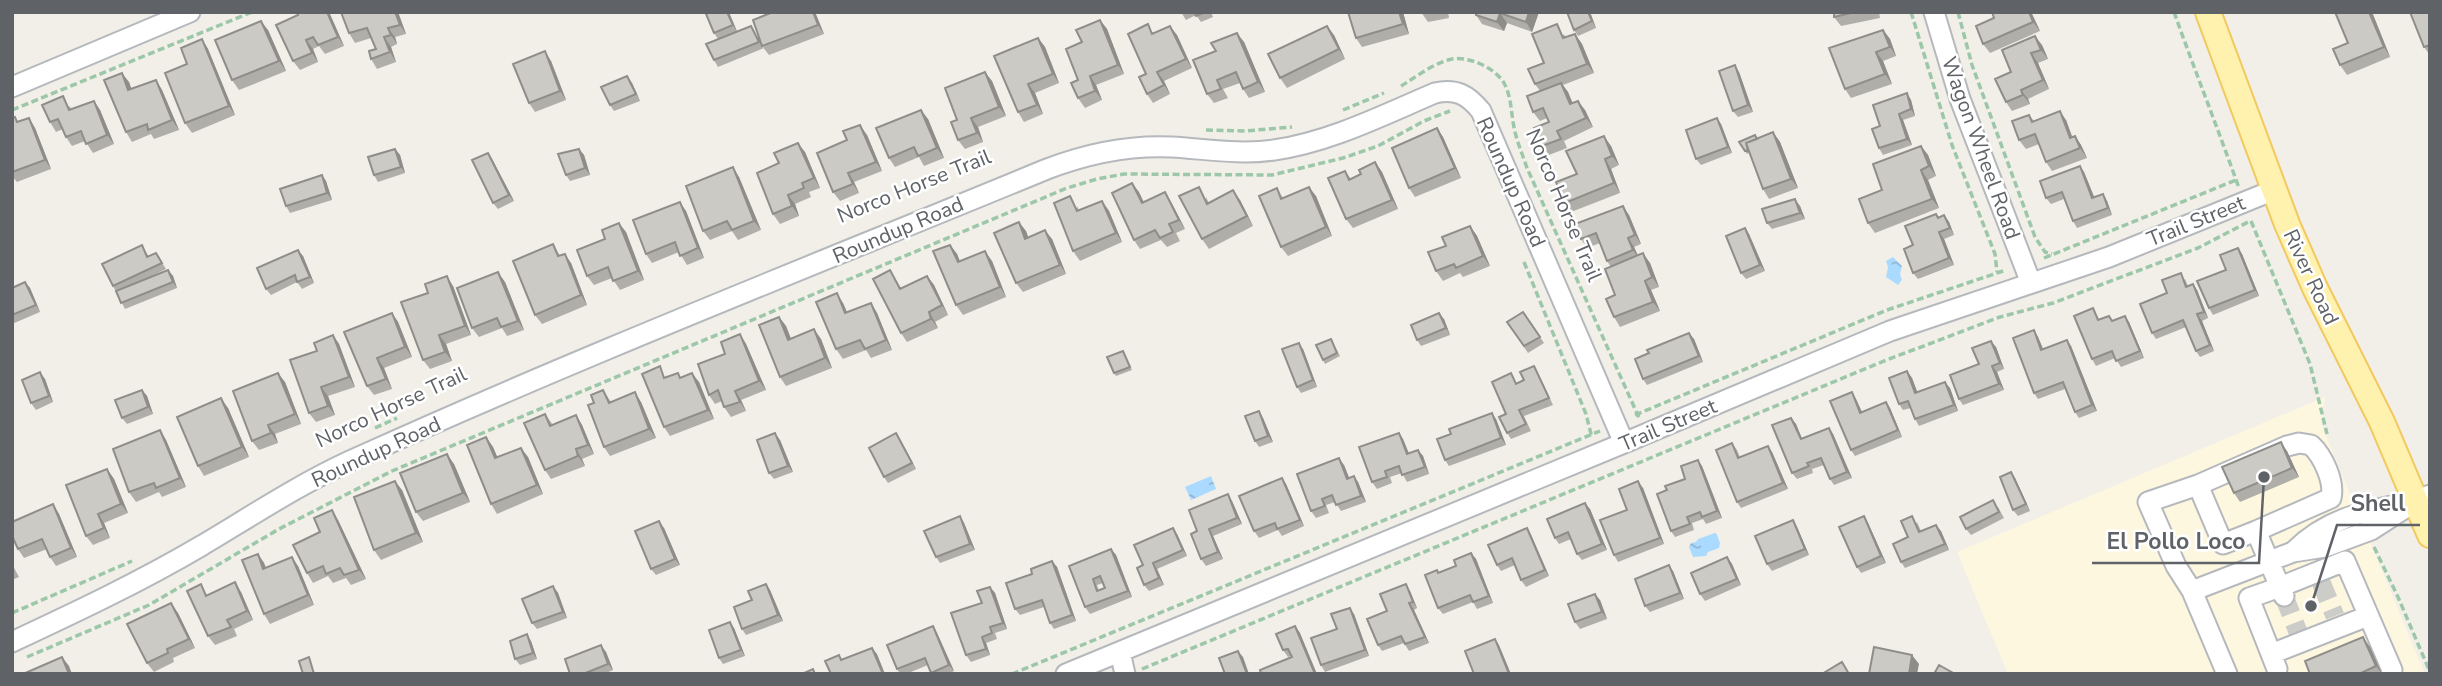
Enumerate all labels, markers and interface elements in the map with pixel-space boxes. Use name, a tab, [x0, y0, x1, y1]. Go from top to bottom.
street label: Wagon Wheel Road	[1935, 53, 2027, 243]
street label: Roundup Road	[1470, 112, 1552, 252]
street label: Norco Horse Trail	[1519, 124, 1609, 286]
street label: Norco Horse Trail	[833, 142, 996, 230]
street label: Trail Street	[2143, 188, 2250, 253]
street label: Roundup Road	[828, 190, 968, 270]
street label: River Road	[2277, 225, 2345, 329]
street label: Norco Horse Trail	[311, 359, 472, 454]
street label: Trail Street	[1615, 392, 1722, 458]
street label: Roundup Road	[307, 410, 445, 494]
callout: Shell	[2337, 481, 2420, 525]
text: Shell	[2350, 488, 2406, 519]
callout: El Pollo Loco	[2092, 519, 2259, 563]
text: El Pollo Loco	[2107, 526, 2245, 557]

